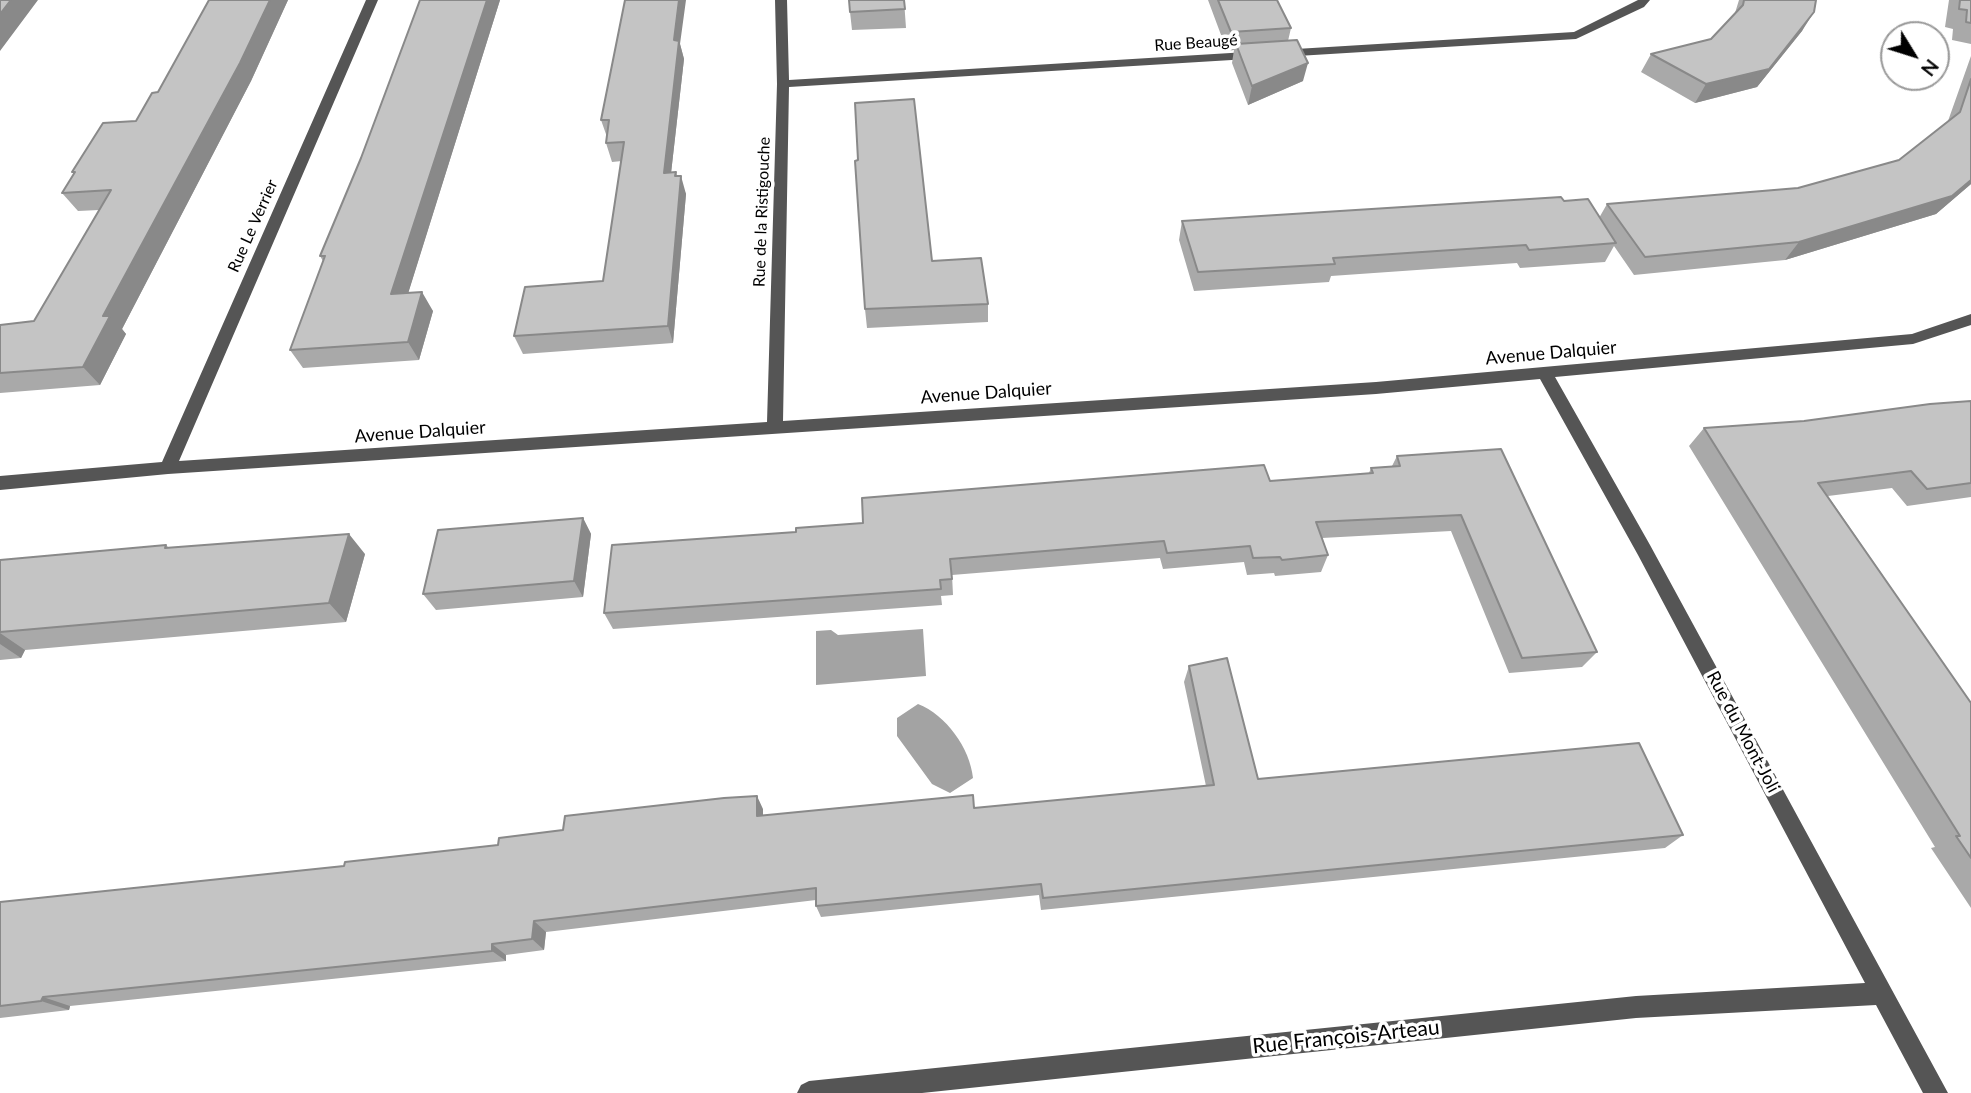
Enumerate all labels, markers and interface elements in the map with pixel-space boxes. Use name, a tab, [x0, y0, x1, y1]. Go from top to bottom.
north arrow	[1880, 21, 1950, 91]
street label: Rue Beaugé	[1154, 31, 1238, 55]
text: N	[1917, 55, 1944, 81]
street label: Rue de la Ristigouche	[750, 137, 774, 287]
street label: Rue Le Verrier	[224, 177, 282, 275]
street label: Avenue Dalquier	[1485, 337, 1617, 369]
street label: Avenue Dalquier	[920, 378, 1052, 408]
street label: Avenue Dalquier	[354, 417, 486, 447]
street label: Rue du Mont-Joli	[1702, 668, 1784, 796]
street label: Rue François-Arteau	[1251, 1015, 1441, 1059]

